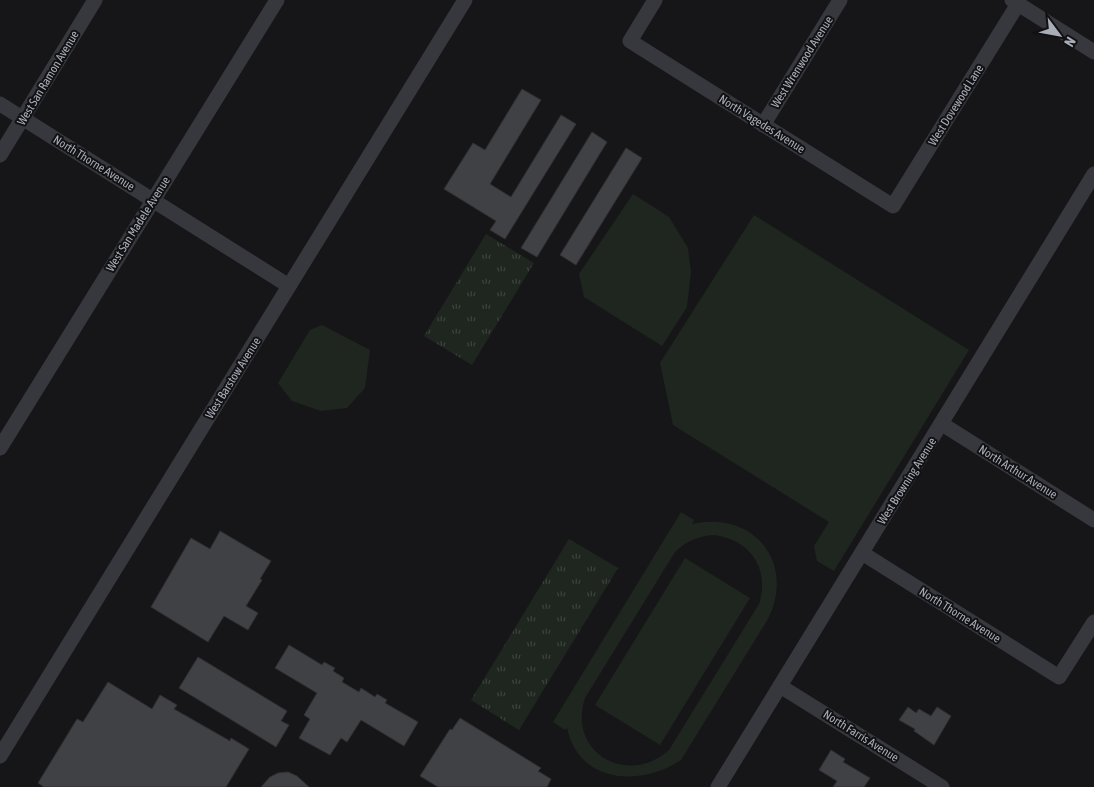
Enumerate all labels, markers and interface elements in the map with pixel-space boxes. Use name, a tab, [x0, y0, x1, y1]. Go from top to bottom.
north arrow	[1034, 10, 1084, 60]
street label: West Wrenwood Avenue	[768, 14, 836, 110]
street label: West San Ramon Avenue	[14, 28, 82, 128]
text: N	[1061, 34, 1079, 50]
street label: West Dovewood Lane	[926, 62, 986, 148]
street label: North Vagedes Avenue	[716, 92, 808, 156]
street label: North Thorne Avenue	[51, 132, 137, 194]
street label: West San Madele Avenue	[103, 174, 173, 274]
street label: West Barstow Avenue	[202, 335, 264, 421]
street label: West Browning Avenue	[875, 435, 939, 527]
street label: North Arthur Avenue	[976, 442, 1060, 502]
street label: North Thorne Avenue	[917, 584, 1003, 646]
street label: North Farris Avenue	[821, 707, 901, 765]

